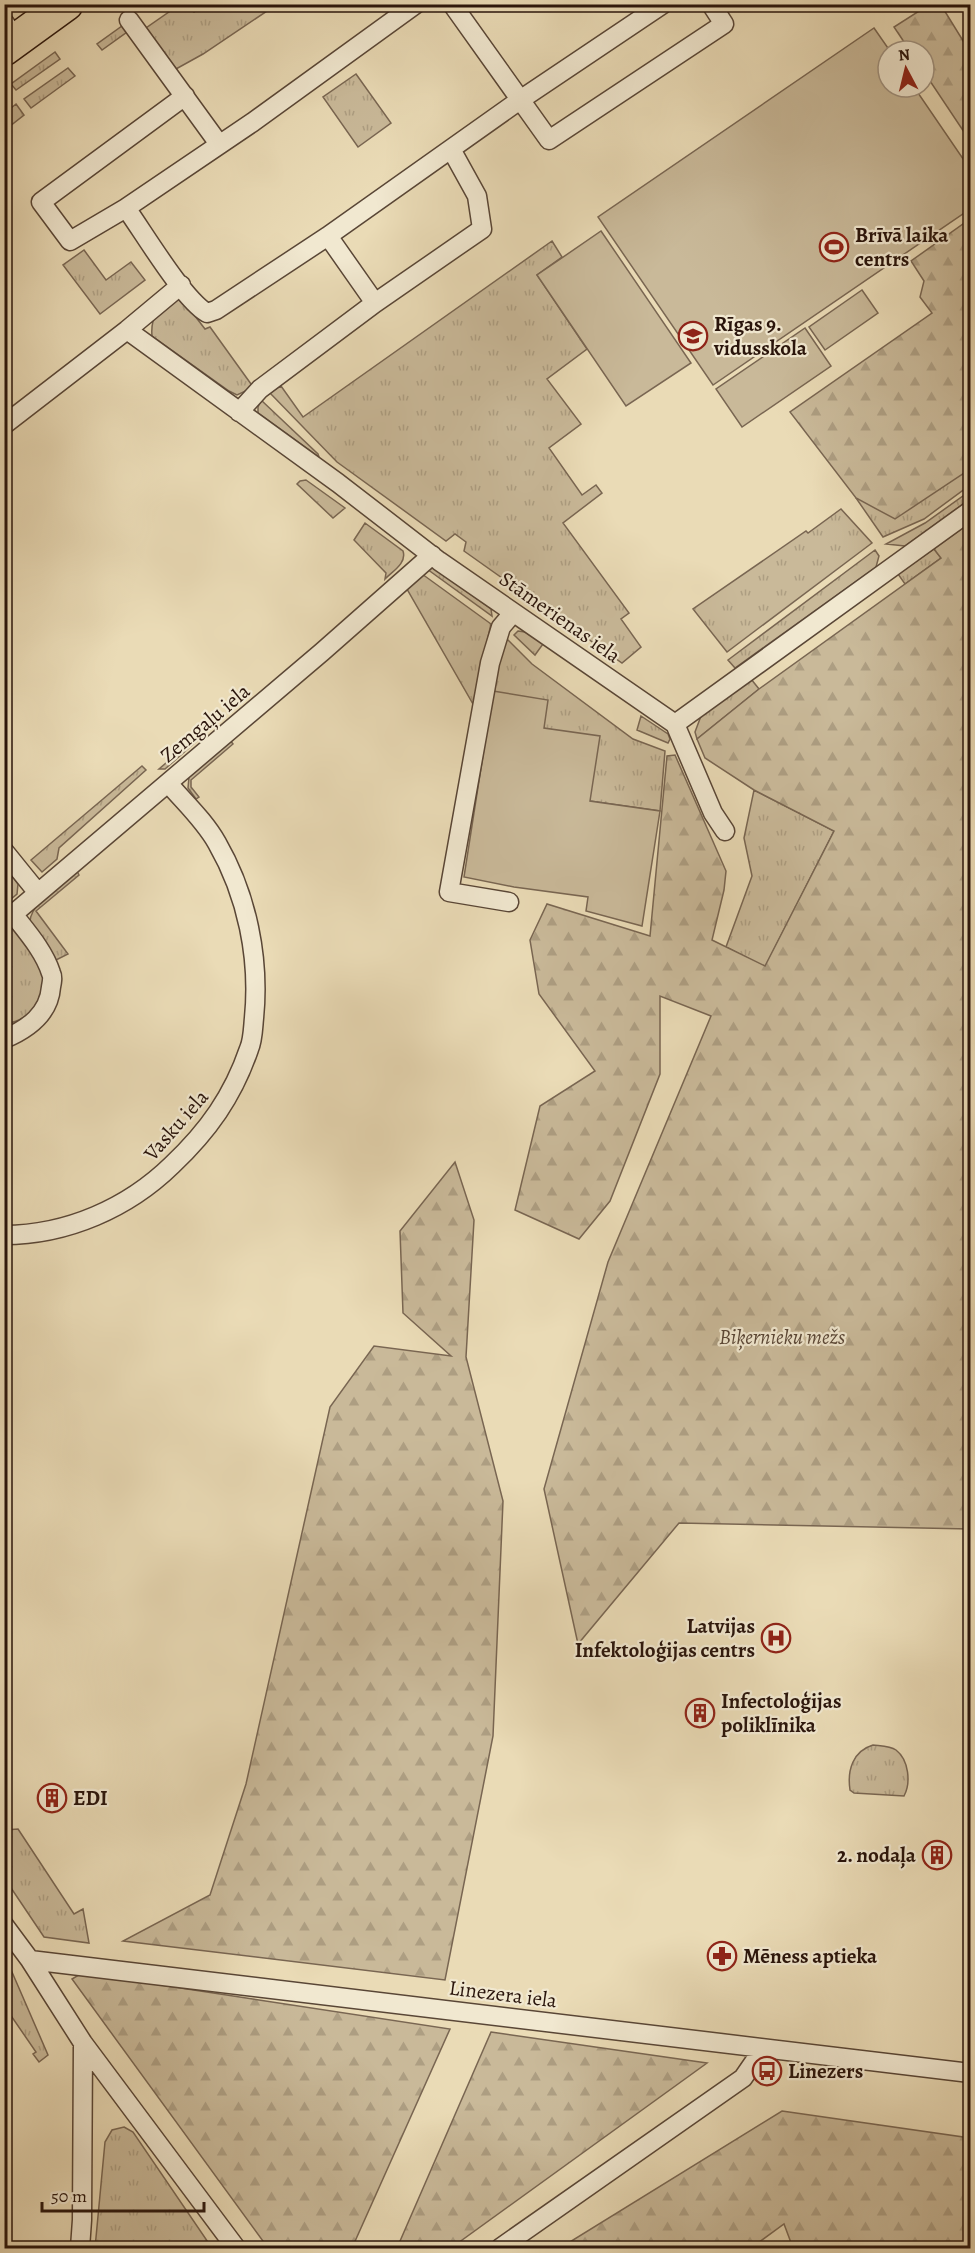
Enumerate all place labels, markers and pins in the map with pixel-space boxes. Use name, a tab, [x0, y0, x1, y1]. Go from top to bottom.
place label: Brīvā laika centrs	[855, 221, 949, 273]
sports icon: Brīvā laika centrs	[818, 231, 850, 263]
place label: Rīgas 9. vidusskola	[713, 310, 808, 362]
school or university icon: Rīgas 9. vidusskola	[677, 320, 709, 352]
place label: Latvijas Infektoloģijas centrs	[575, 1612, 755, 1664]
hospital icon: Latvijas Infektoloģijas centrs	[760, 1622, 792, 1654]
place label: Infectoloģijas poliklīnika	[721, 1687, 842, 1739]
building icon: Infectoloģijas poliklīnika	[684, 1697, 716, 1729]
building icon: EDI	[36, 1782, 68, 1814]
place label: EDI	[73, 1784, 108, 1812]
building icon: 2. nodaļa	[921, 1839, 953, 1871]
place label: 2. nodaļa	[837, 1841, 917, 1869]
pharmacy icon: Mēness aptieka	[706, 1940, 738, 1972]
place label: Mēness aptieka	[743, 1942, 878, 1970]
bus stop icon: Linezers	[751, 2055, 783, 2087]
place label: Linezers	[788, 2057, 863, 2085]

